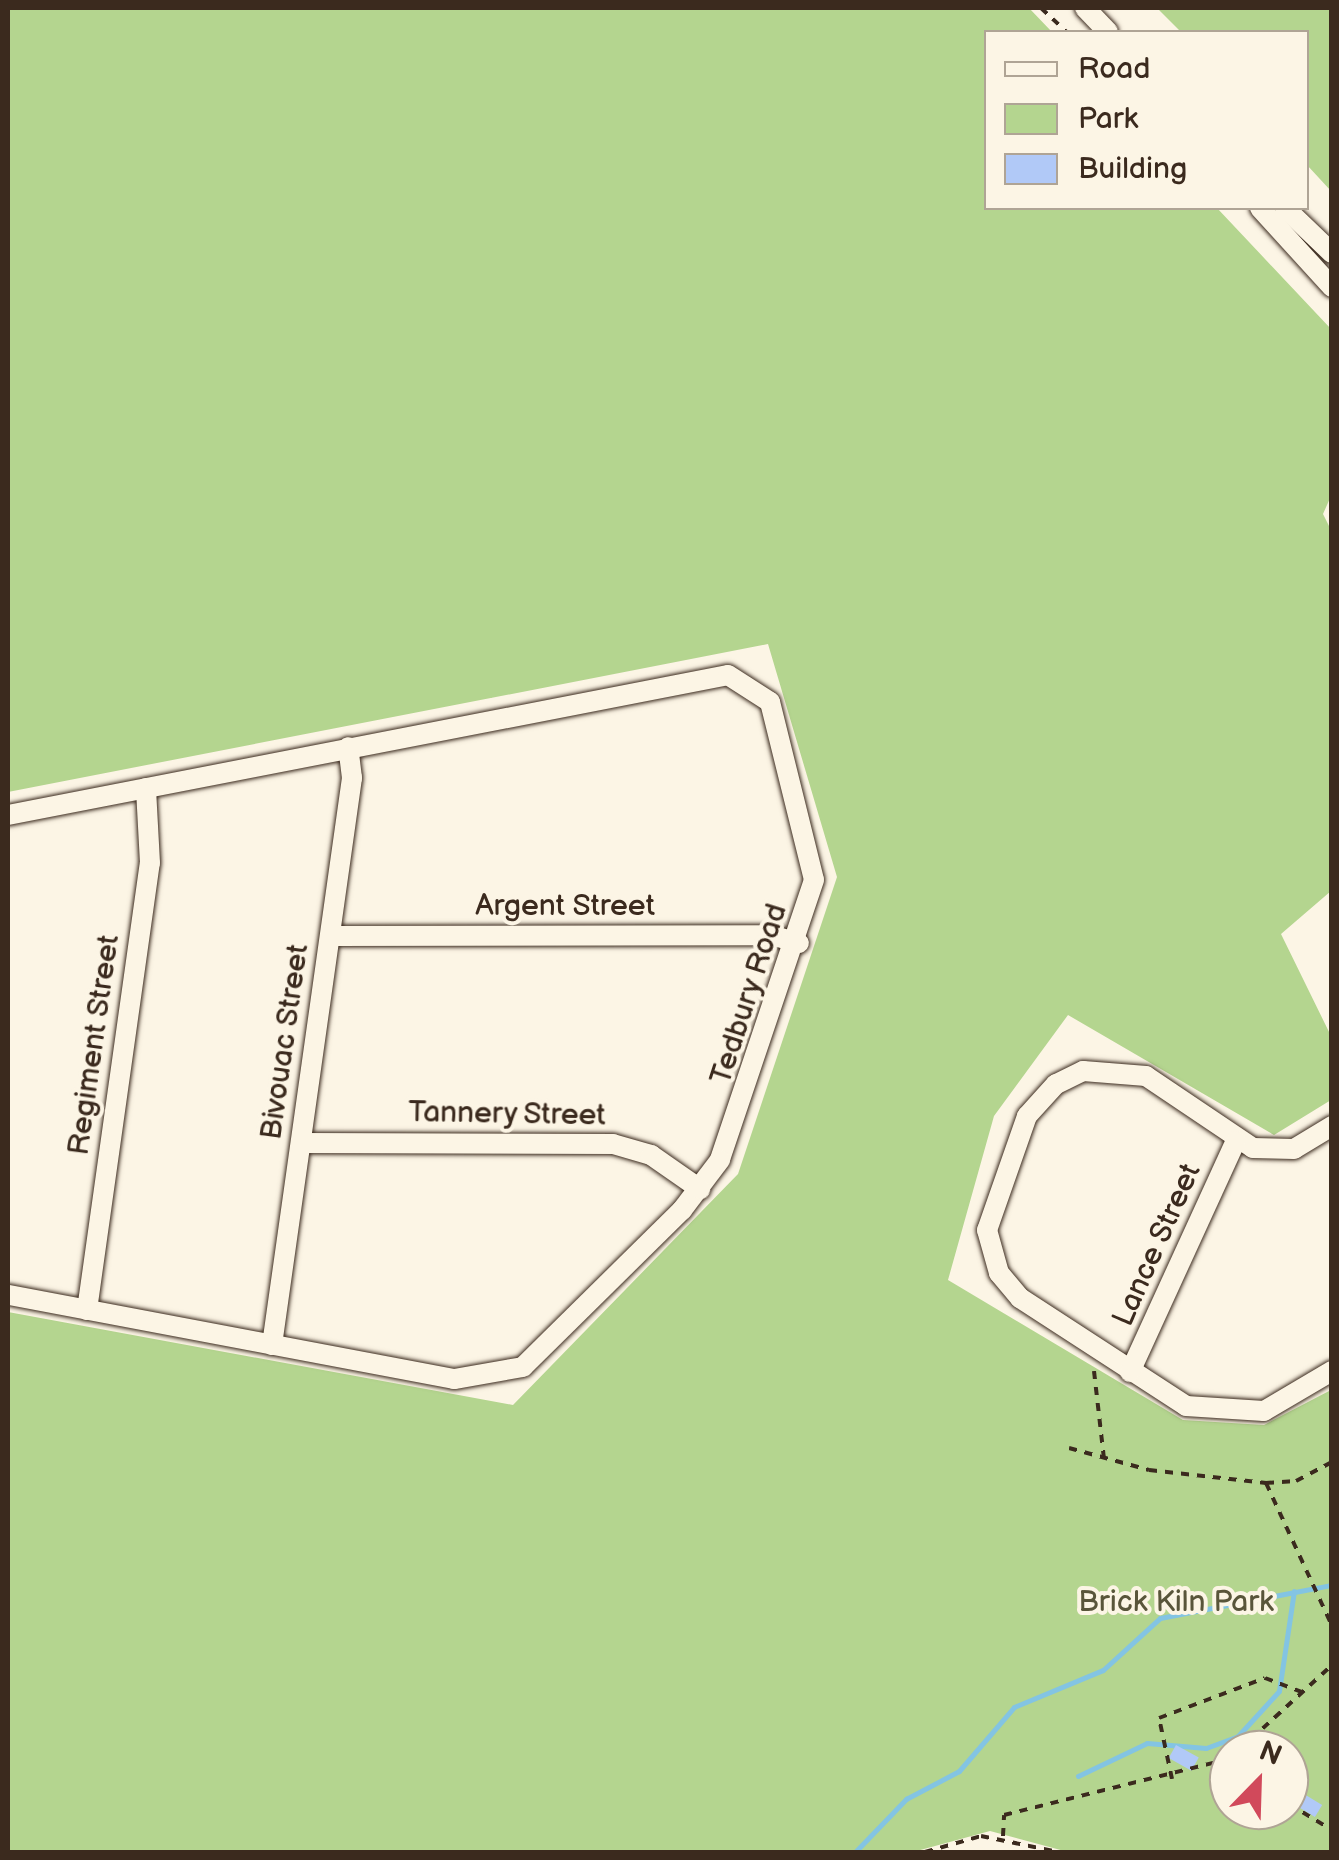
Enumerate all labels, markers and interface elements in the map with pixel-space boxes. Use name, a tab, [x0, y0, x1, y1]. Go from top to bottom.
legend	[984, 30, 1309, 210]
text: Road	[1078, 51, 1151, 87]
text: Park	[1078, 101, 1138, 137]
text: Building	[1078, 151, 1187, 187]
street label: Argent Street	[475, 888, 655, 924]
street label: Tedbury Road	[703, 898, 795, 1090]
street label: Regiment Street	[61, 932, 127, 1158]
street label: Bivouac Street	[253, 942, 317, 1142]
street label: Tannery Street	[407, 1094, 607, 1134]
street label: Lance Street	[1105, 1158, 1209, 1332]
park label: Brick Kiln Park	[1078, 1584, 1274, 1620]
north arrow	[1209, 1730, 1309, 1830]
text: N	[1254, 1734, 1286, 1773]

